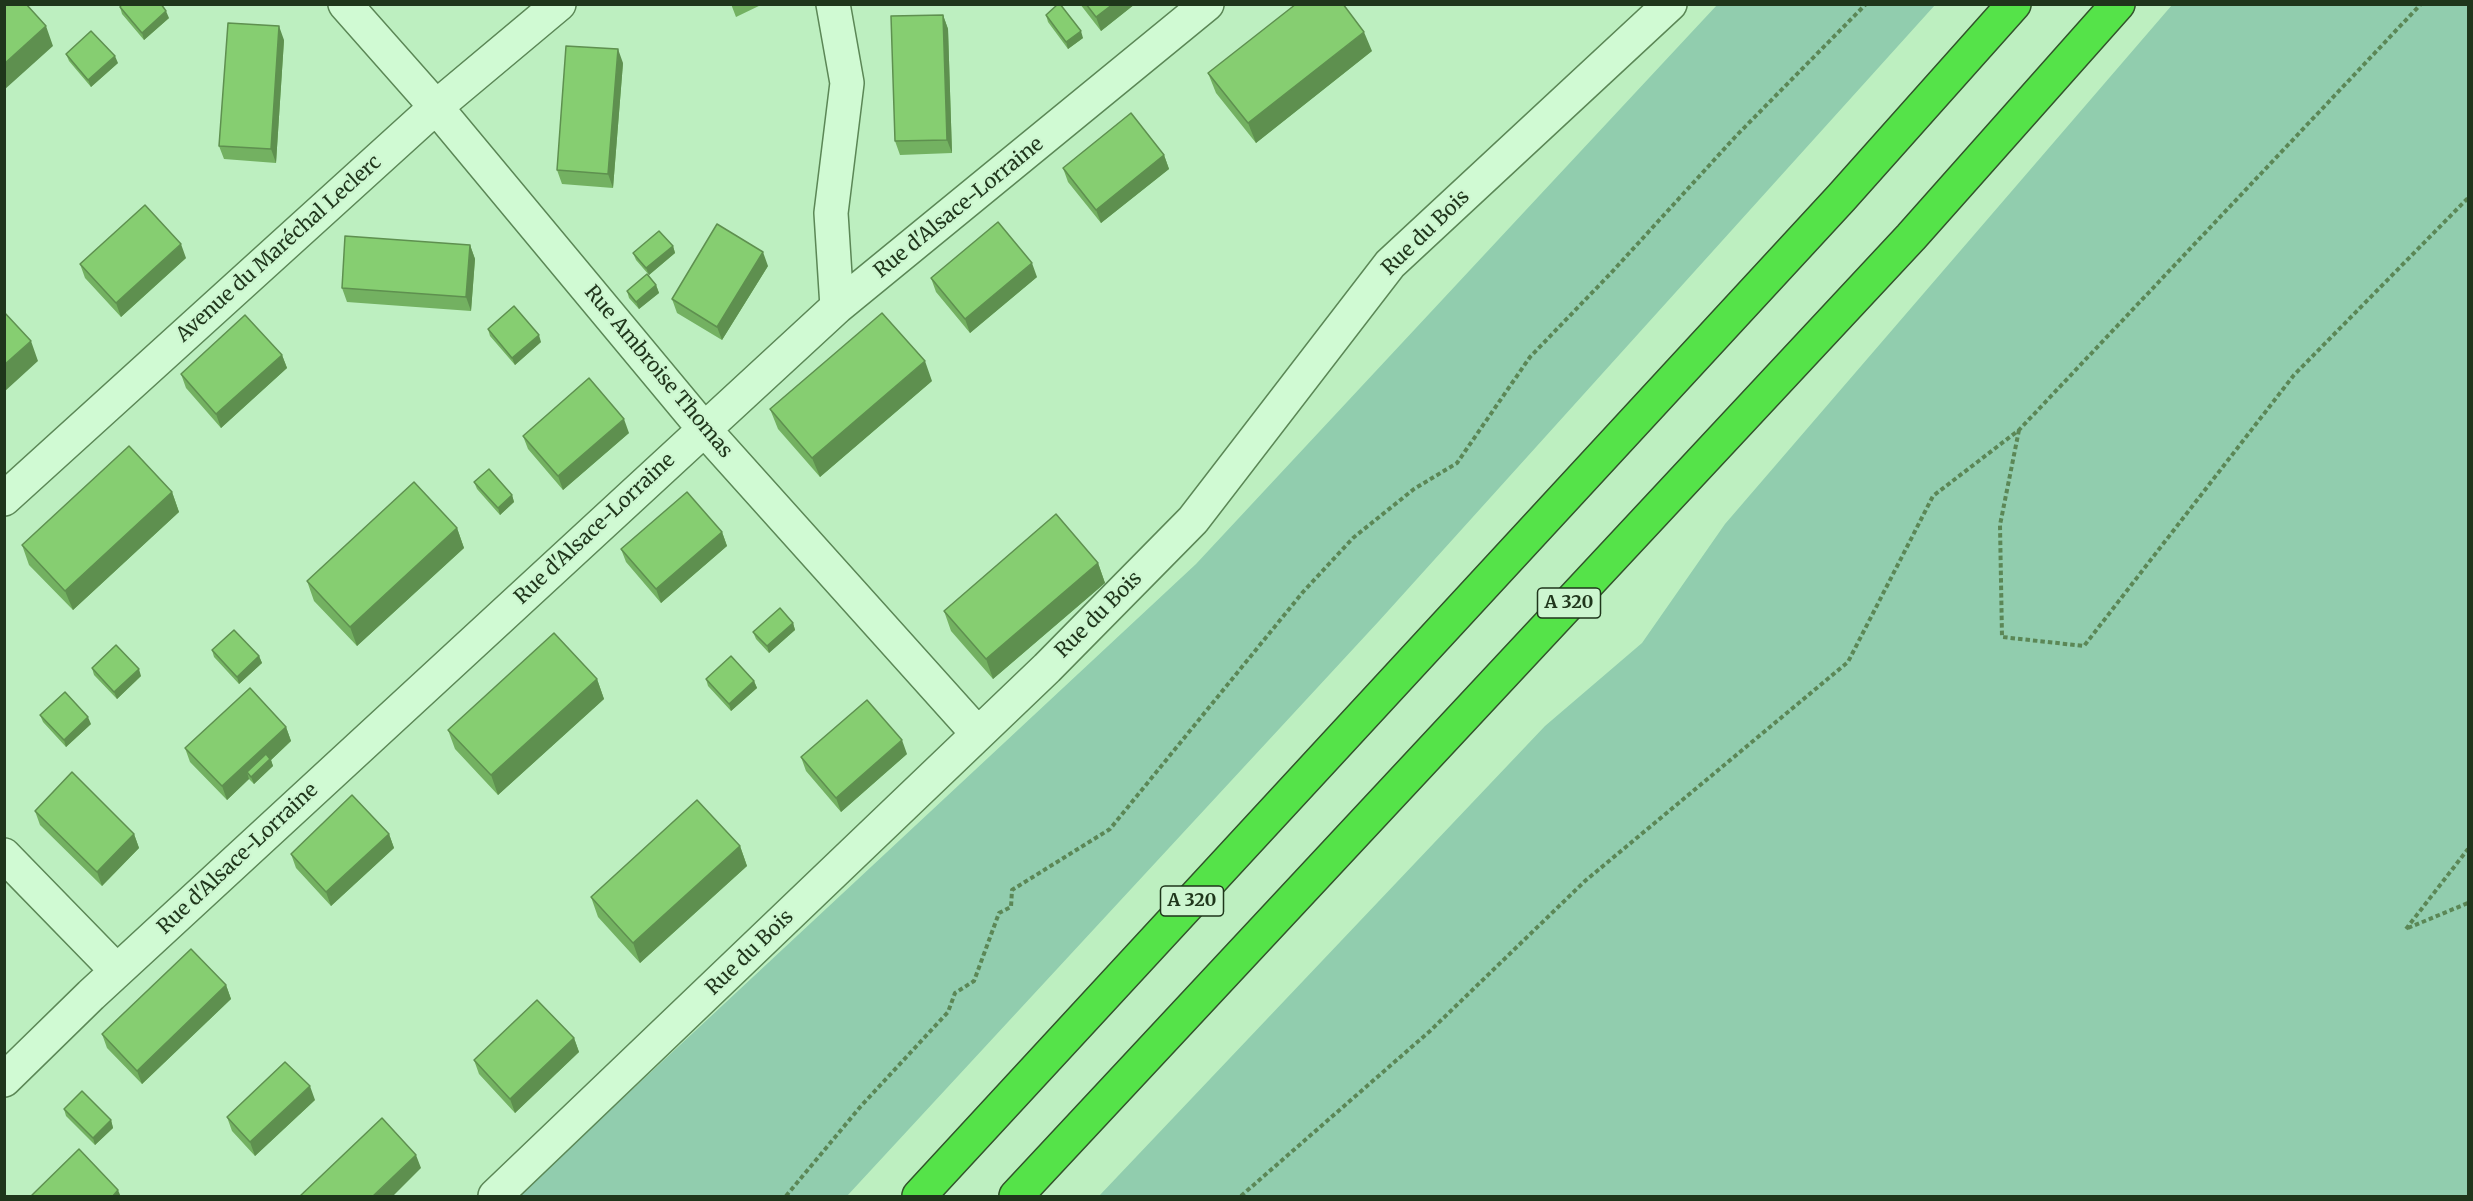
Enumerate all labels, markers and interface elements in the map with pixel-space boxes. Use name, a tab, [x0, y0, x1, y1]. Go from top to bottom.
street label: Rue d'Alsace-Lorraine	[870, 132, 1048, 284]
street label: Avenue du Maréchal Leclerc	[172, 151, 386, 347]
street label: Rue du Bois	[1377, 185, 1475, 281]
street label: Rue Ambroise Thomas	[579, 281, 737, 463]
street label: Rue d'Alsace-Lorraine	[510, 448, 680, 610]
street label: Rue du Bois	[1051, 567, 1147, 663]
road number: A 320	[1538, 588, 1600, 618]
street label: Rue d'Alsace-Lorraine	[153, 778, 323, 940]
road number: A 320	[1160, 886, 1224, 916]
street label: Rue du Bois	[701, 905, 799, 1001]

